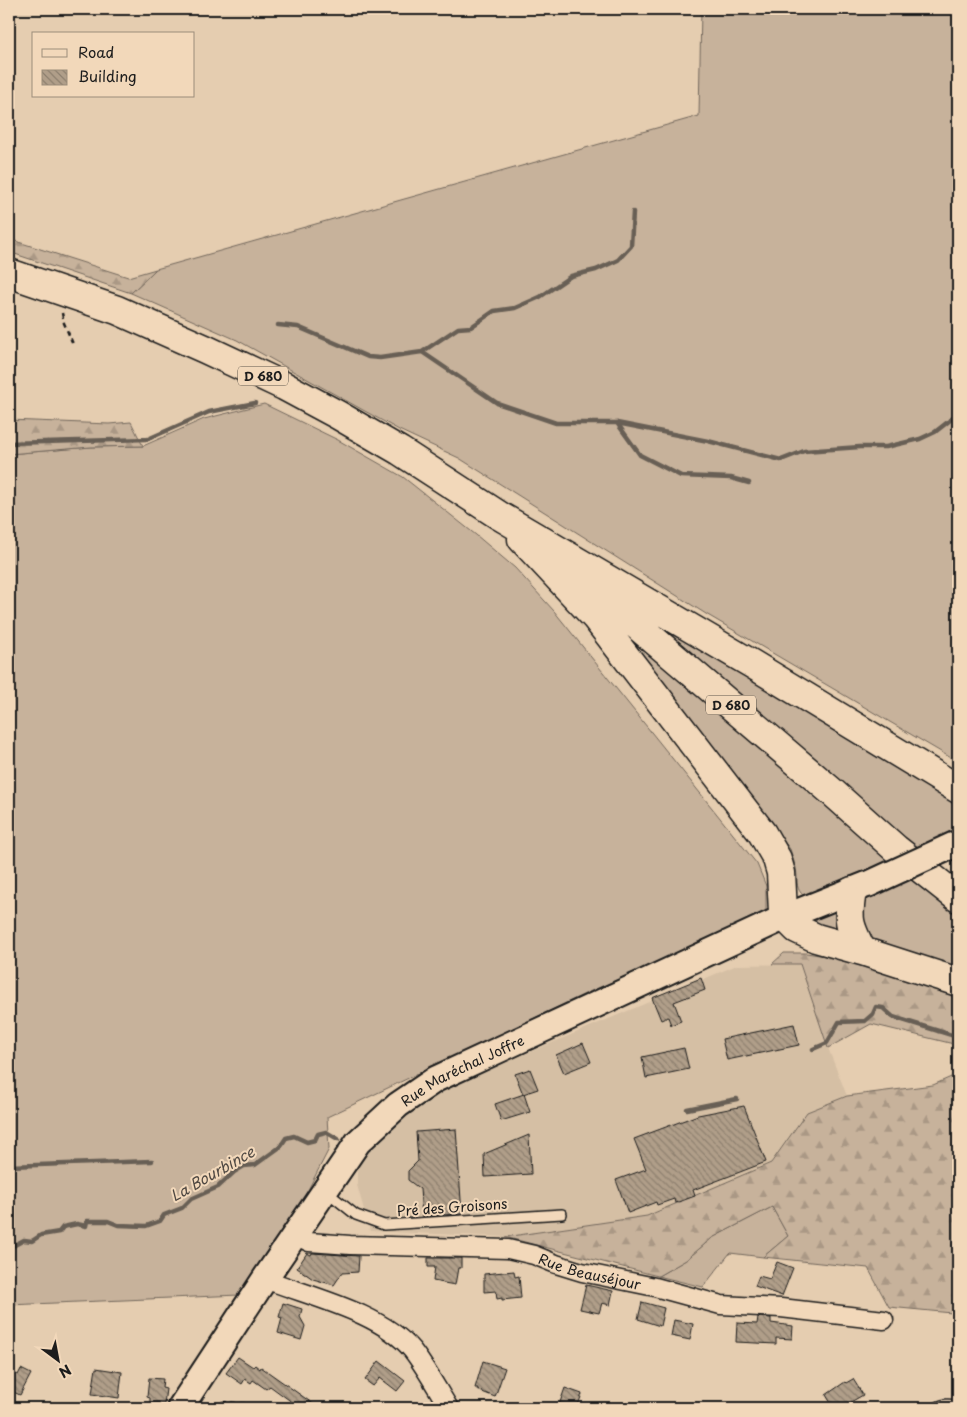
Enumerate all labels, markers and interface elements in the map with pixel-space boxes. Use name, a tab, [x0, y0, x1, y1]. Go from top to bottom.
legend	[32, 32, 195, 98]
text: Road	[78, 40, 114, 63]
text: Building	[78, 64, 137, 87]
road number: D 680	[238, 366, 288, 386]
road number: D 680	[706, 696, 756, 714]
street label: Rue Maréchal Joffre	[396, 1029, 527, 1111]
water label: La Bourbince	[166, 1139, 259, 1206]
street label: Pré des Groisons	[396, 1193, 508, 1221]
street label: Rue Beauséjour	[535, 1248, 644, 1294]
north arrow	[32, 1334, 82, 1384]
text: N	[55, 1360, 75, 1383]

